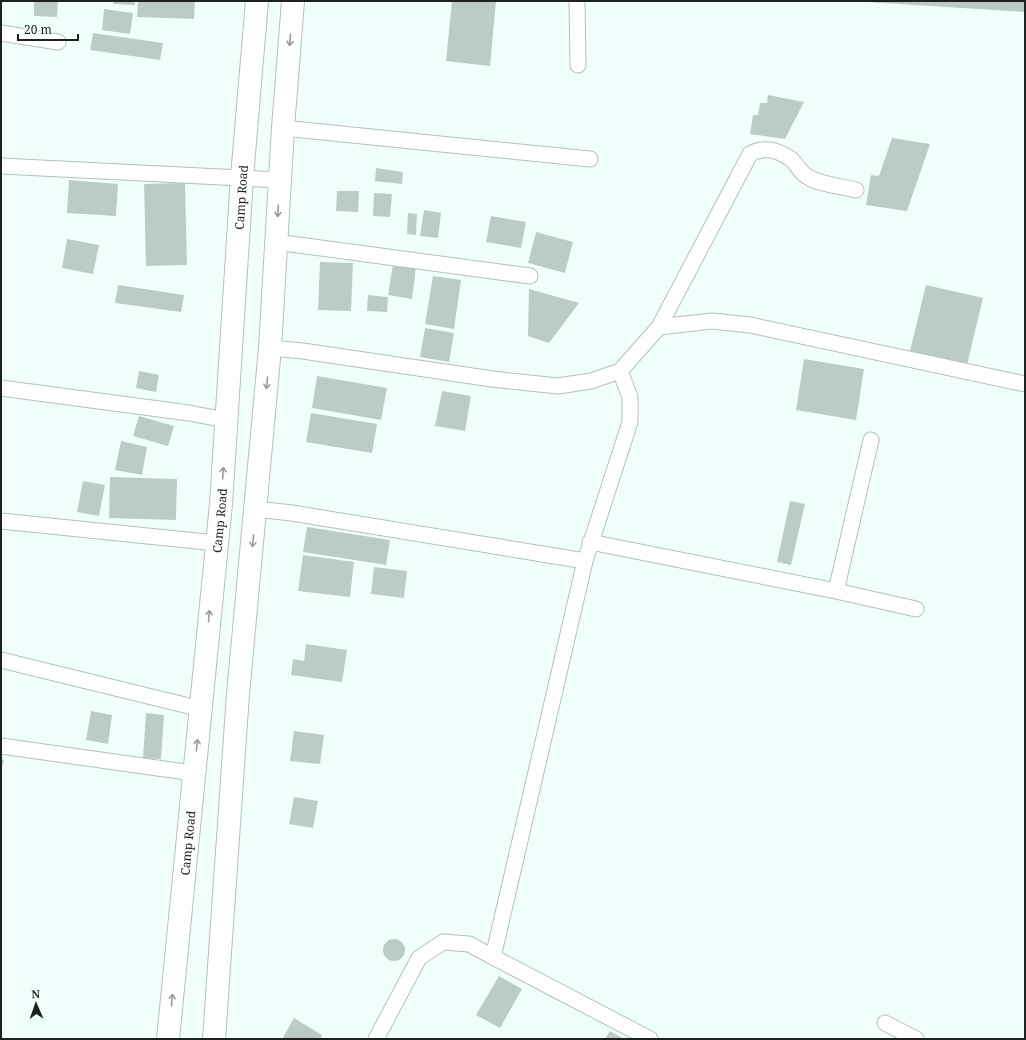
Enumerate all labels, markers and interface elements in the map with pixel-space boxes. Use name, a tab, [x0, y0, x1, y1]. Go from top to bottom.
scale bar	[18, 16, 78, 42]
text: 20 m	[24, 21, 52, 38]
one-way arrow	[286, 33, 293, 46]
street label: Camp Road	[230, 164, 252, 230]
one-way arrow	[274, 204, 281, 217]
one-way arrow	[263, 376, 271, 389]
one-way arrow	[219, 467, 226, 480]
street label: Camp Road	[208, 487, 231, 554]
one-way arrow	[250, 534, 257, 547]
one-way arrow	[205, 610, 213, 623]
one-way arrow	[193, 739, 200, 752]
street label: Camp Road	[176, 809, 199, 876]
north arrow	[16, 984, 56, 1024]
text: N	[31, 986, 41, 1001]
one-way arrow	[168, 994, 176, 1007]

